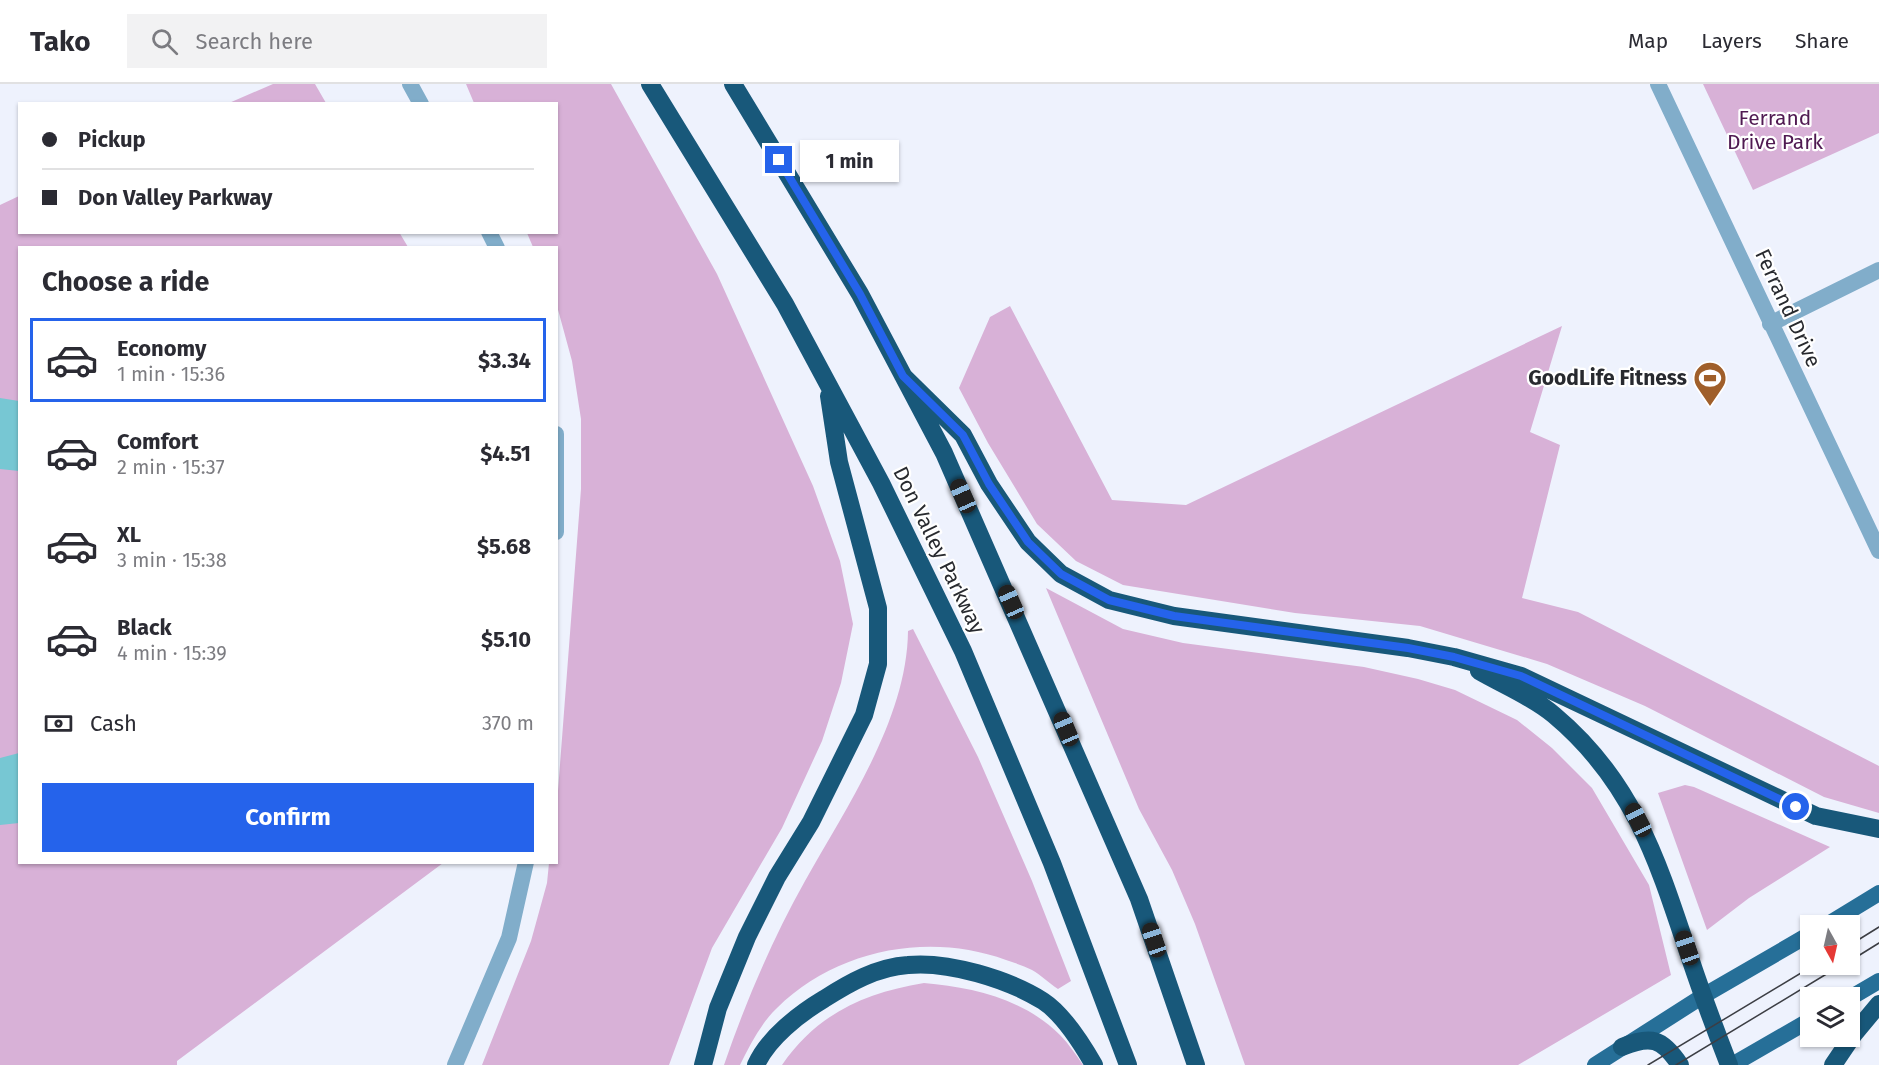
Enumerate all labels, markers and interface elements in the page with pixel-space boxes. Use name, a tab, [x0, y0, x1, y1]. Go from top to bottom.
search box	[127, 14, 547, 68]
text: Tako	[30, 25, 91, 58]
icon: search	[148, 25, 181, 58]
text: Search here	[196, 28, 313, 55]
text: Map	[1628, 28, 1668, 54]
text: Layers	[1701, 28, 1762, 54]
text: Share	[1795, 28, 1849, 54]
park label: Ferrand Drive Park	[1727, 105, 1823, 155]
text: Pickup	[78, 126, 146, 153]
callout: 1 min	[800, 139, 899, 181]
route end	[765, 146, 792, 173]
text: 1 min	[825, 149, 874, 173]
text: Don Valley Parkway	[78, 184, 272, 211]
street label: Ferrand Drive	[1749, 245, 1827, 371]
text: Choose a ride	[42, 266, 209, 298]
icon: car	[45, 333, 99, 387]
text: Economy	[117, 335, 206, 362]
text: $3.34	[478, 347, 531, 374]
sports icon: GoodLife Fitness	[1692, 360, 1728, 407]
text: 1 min · 15:36	[117, 362, 225, 386]
place label: GoodLife Fitness	[1528, 365, 1687, 391]
icon: car	[45, 426, 99, 480]
text: Comfort	[117, 428, 198, 455]
text: $4.51	[480, 440, 531, 467]
text: 2 min · 15:37	[117, 455, 225, 479]
street label: Don Valley Parkway	[887, 462, 991, 638]
car	[947, 476, 979, 516]
icon: car	[45, 519, 99, 573]
text: XL	[117, 521, 141, 548]
text: $5.68	[477, 533, 531, 560]
text: 3 min · 15:38	[117, 548, 227, 572]
car	[995, 582, 1027, 622]
icon: car	[45, 612, 99, 666]
text: Black	[117, 614, 172, 641]
text: $5.10	[481, 626, 531, 653]
text: 4 min · 15:39	[117, 641, 227, 665]
icon: cash	[42, 707, 75, 740]
car	[1051, 709, 1081, 749]
text: Cash	[90, 710, 137, 737]
text: 370 m	[482, 711, 534, 735]
button: Confirm	[42, 783, 534, 852]
route start	[1782, 793, 1809, 820]
car	[1622, 800, 1654, 840]
north arrow	[1800, 915, 1860, 975]
map controls	[1800, 915, 1860, 1047]
car	[1140, 920, 1168, 960]
car	[1673, 928, 1701, 968]
button: layers	[1800, 987, 1860, 1047]

